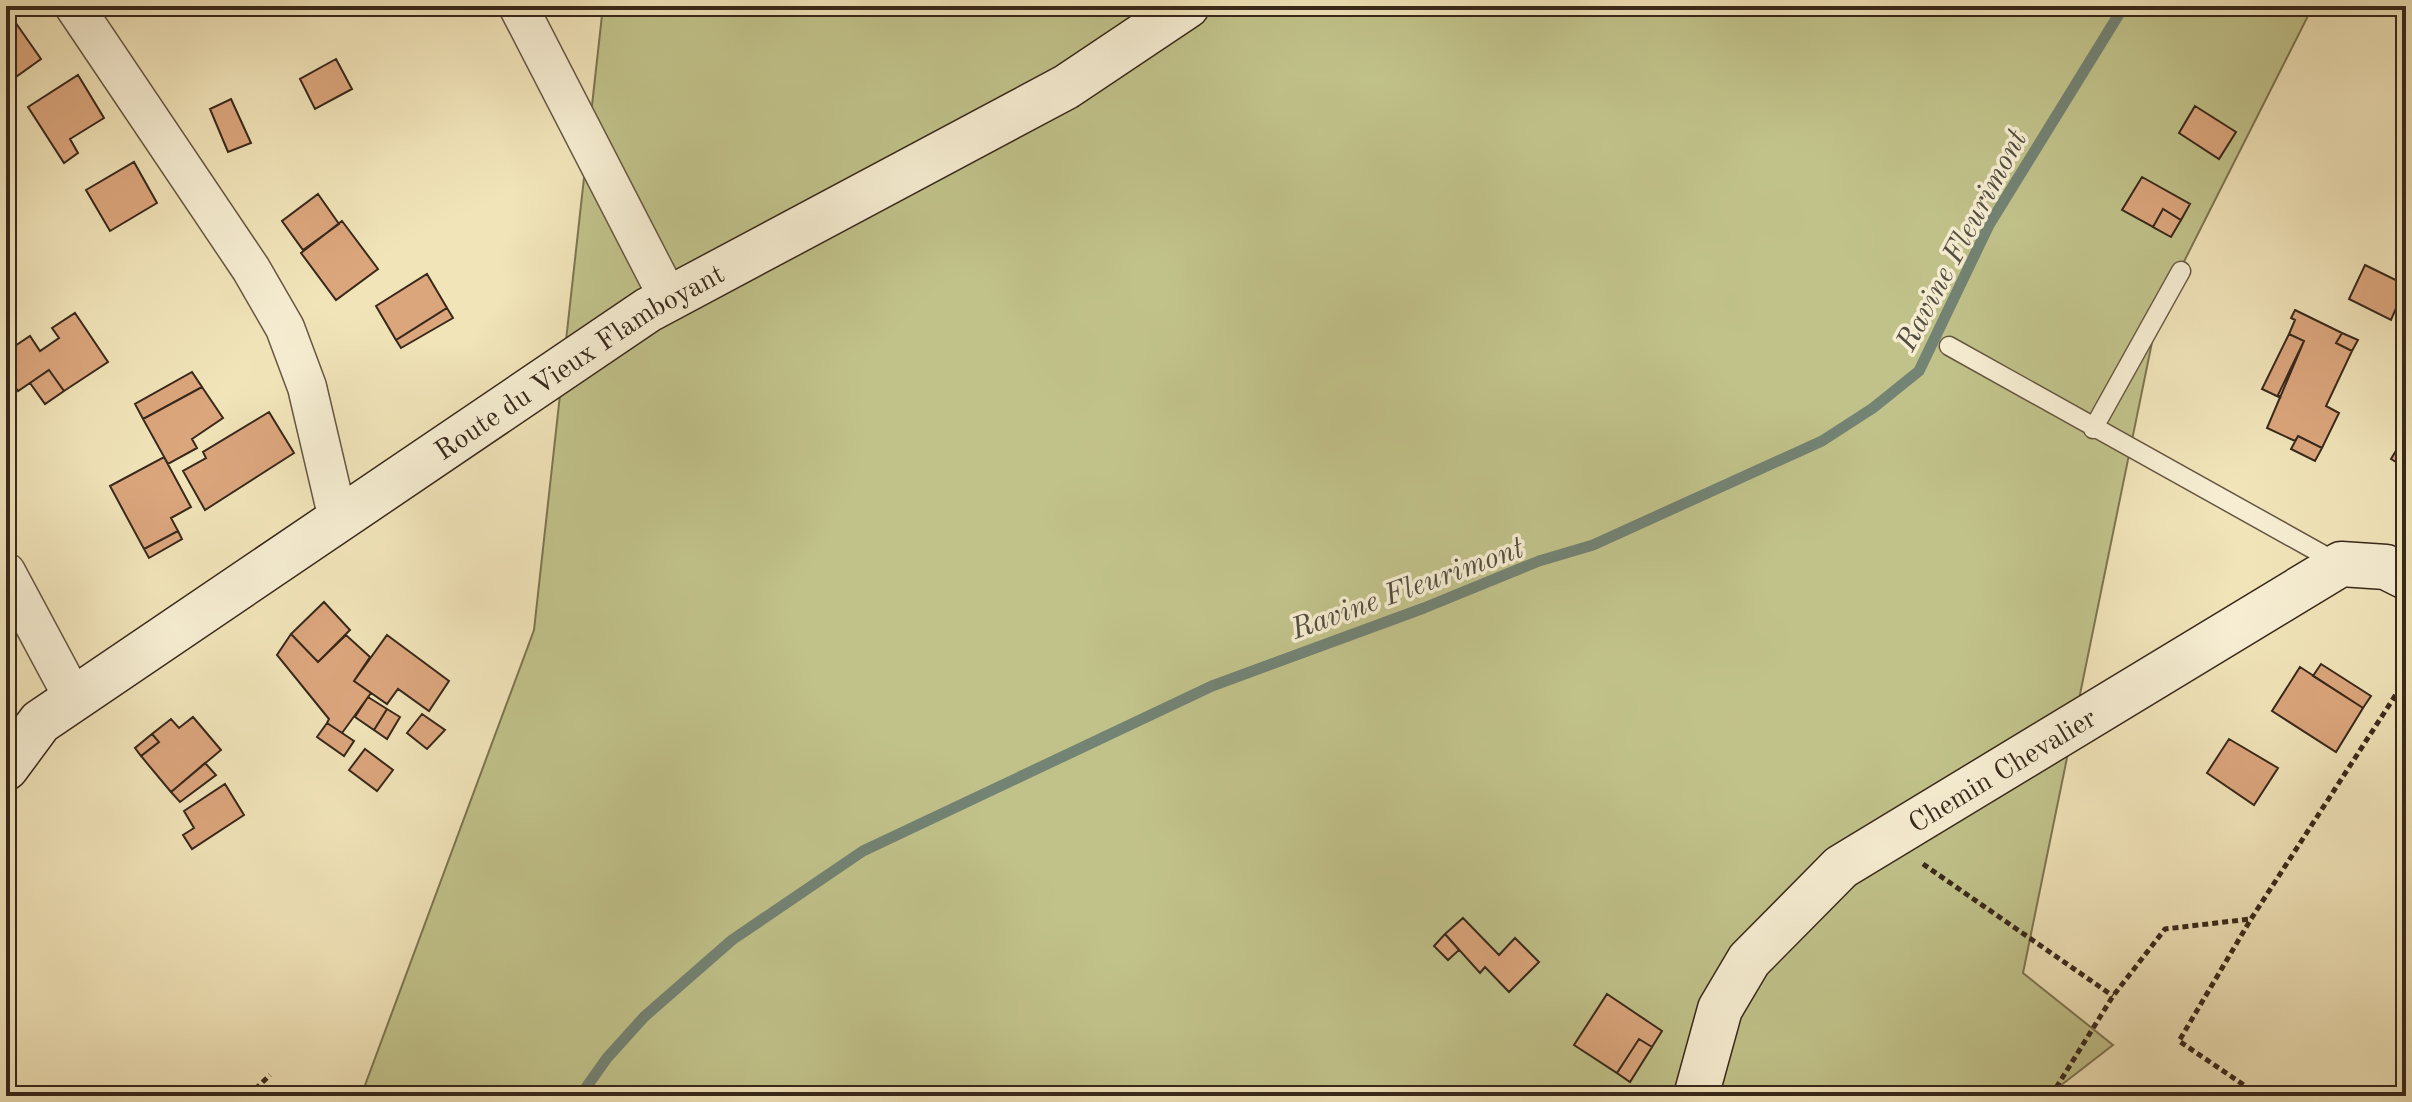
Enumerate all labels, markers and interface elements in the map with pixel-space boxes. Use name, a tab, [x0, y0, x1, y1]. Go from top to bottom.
water label: Ravine Fleurimont	[1891, 125, 2034, 357]
street label: Route du Vieux Flamboyant	[431, 261, 730, 467]
water label: Ravine Fleurimont	[1286, 534, 1528, 646]
street label: Chemin Chevalier	[1905, 705, 2102, 840]

